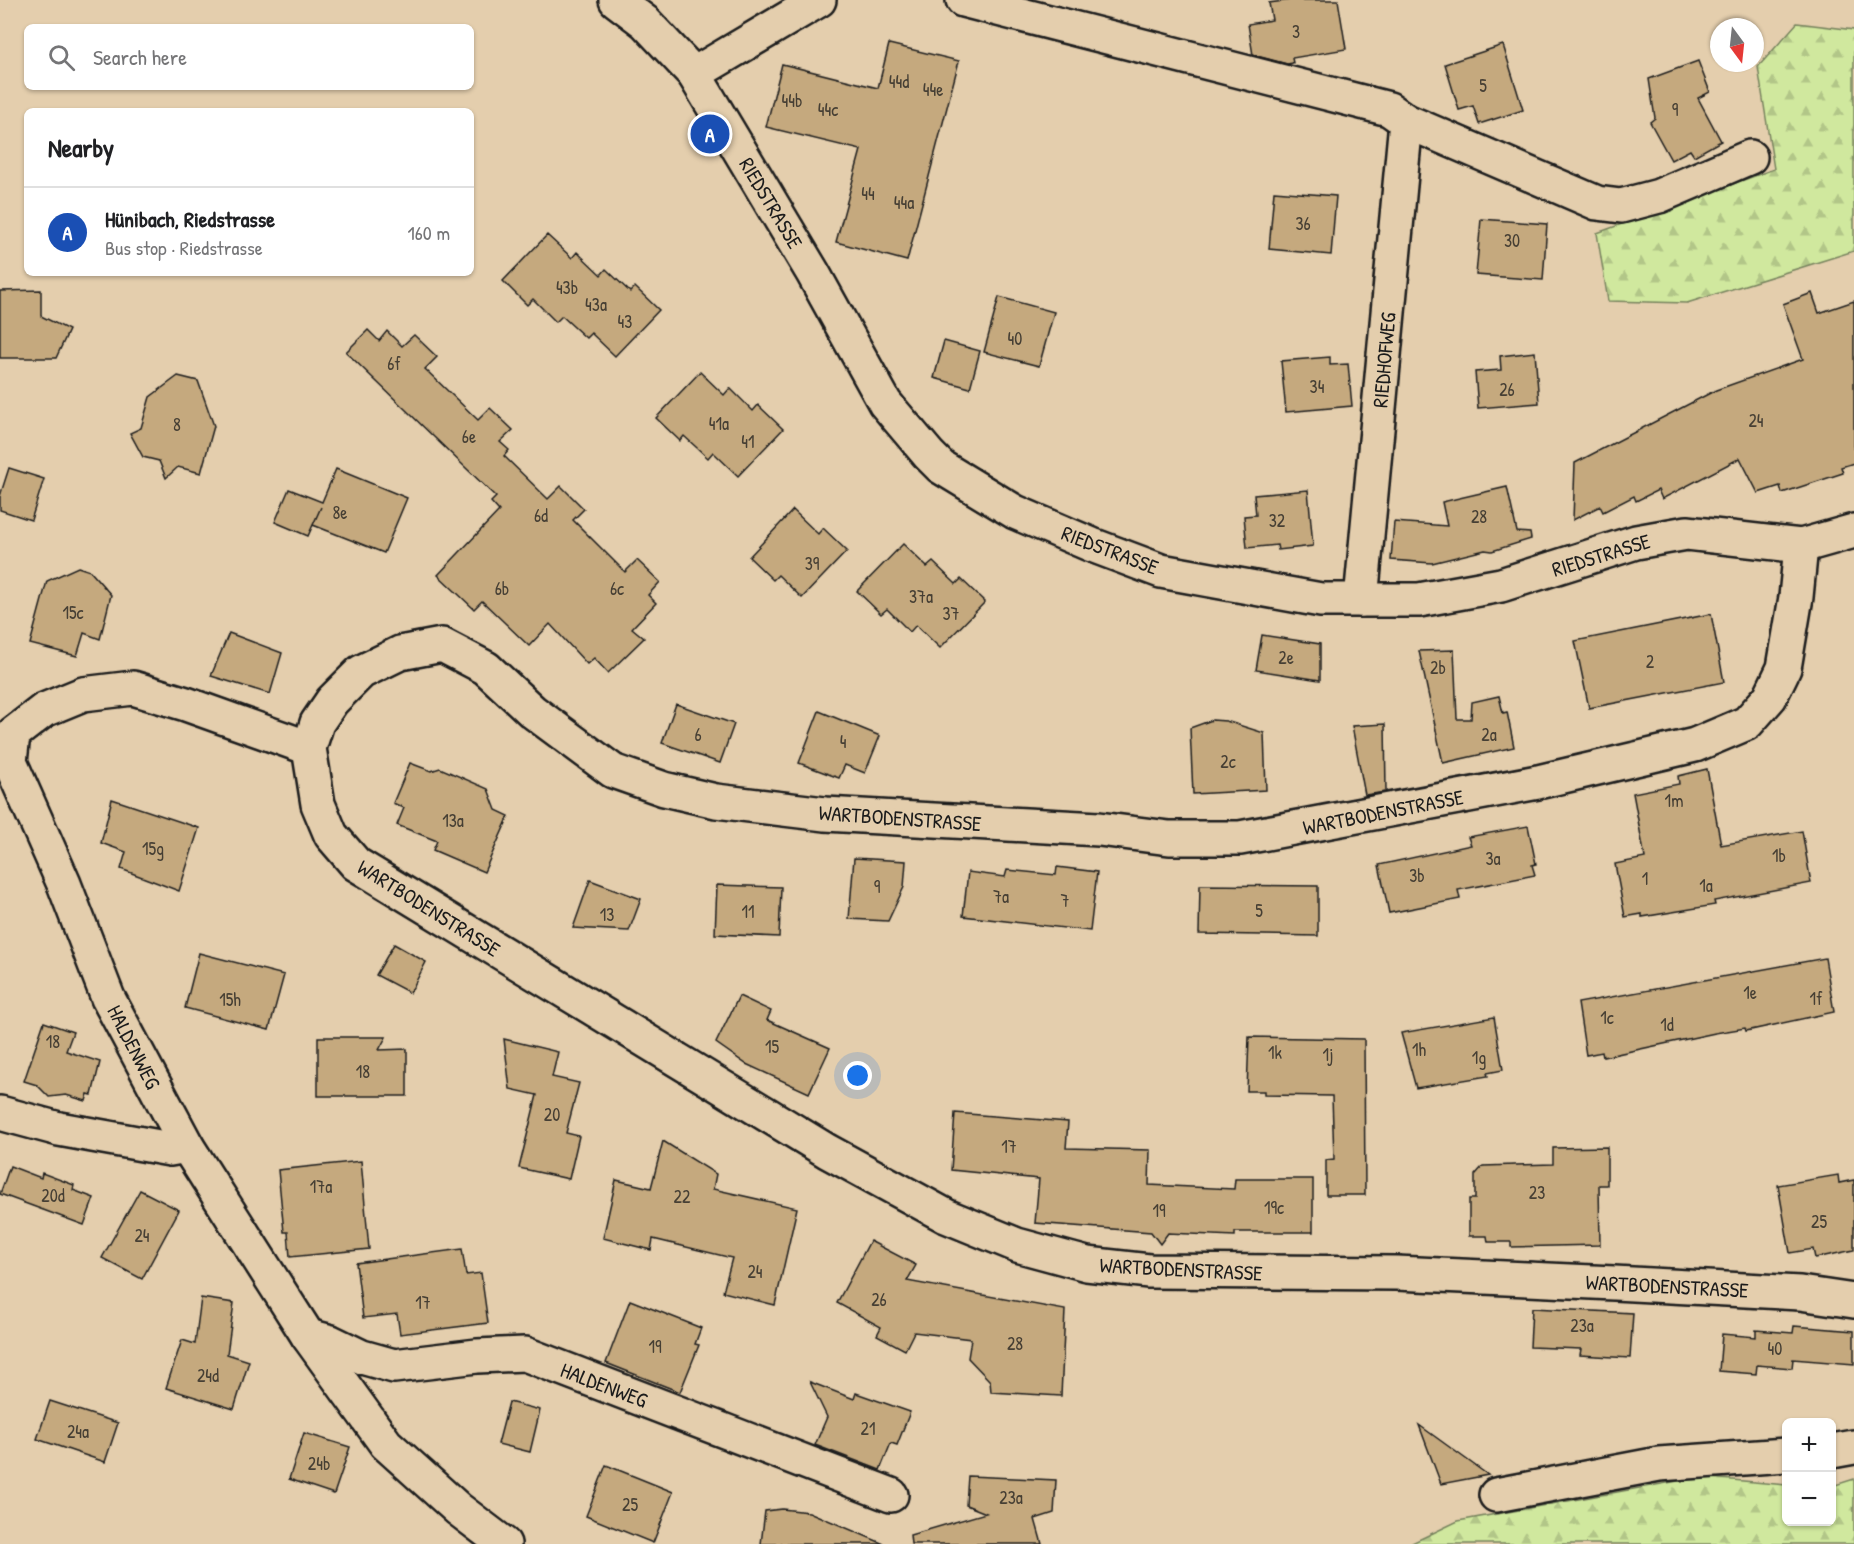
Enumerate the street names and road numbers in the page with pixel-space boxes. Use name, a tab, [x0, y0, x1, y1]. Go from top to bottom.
street label: RIEDSTRASSE	[732, 152, 810, 254]
street label: RIEDHOFWEG	[1365, 311, 1403, 409]
street label: RIEDSTRASSE	[1057, 518, 1163, 582]
street label: RIEDSTRASSE	[1548, 526, 1654, 584]
street label: WARTBODENSTRASSE	[1300, 782, 1466, 842]
street label: WARTBODENSTRASSE	[818, 798, 982, 838]
street label: WARTBODENSTRASSE	[352, 852, 506, 964]
street label: HALDENWEG	[101, 1000, 167, 1094]
street label: WARTBODENSTRASSE	[1099, 1250, 1263, 1288]
street label: WARTBODENSTRASSE	[1585, 1267, 1749, 1305]
street label: HALDENWEG	[557, 1355, 651, 1415]

